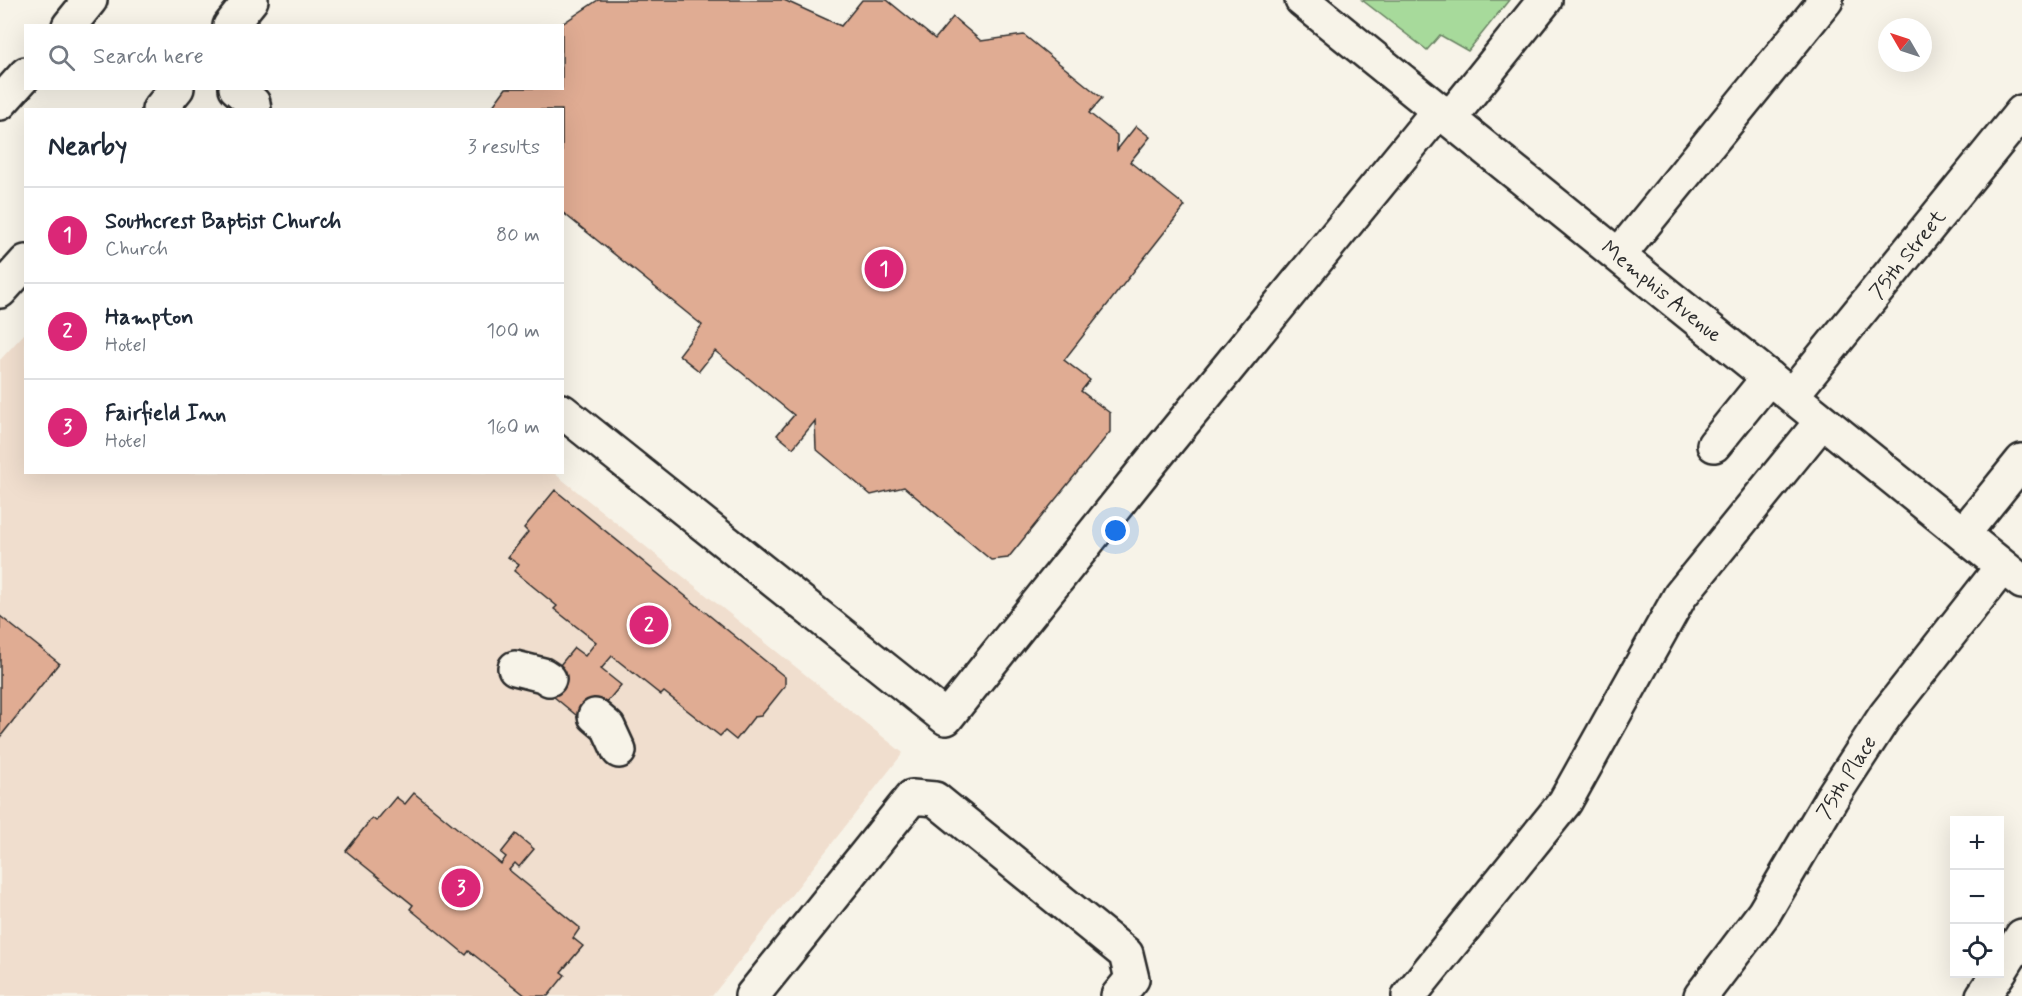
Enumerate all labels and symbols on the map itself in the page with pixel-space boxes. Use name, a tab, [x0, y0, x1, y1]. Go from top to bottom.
north arrow	[1878, 18, 1932, 72]
street label: 75th Street	[1863, 204, 1953, 305]
street label: Memphis Avenue	[1595, 234, 1728, 349]
pin: 1	[864, 246, 904, 292]
your location	[1101, 516, 1130, 545]
pin: 2	[630, 602, 668, 648]
street label: 75th Place	[1810, 730, 1884, 825]
pin: 3	[442, 866, 480, 910]

